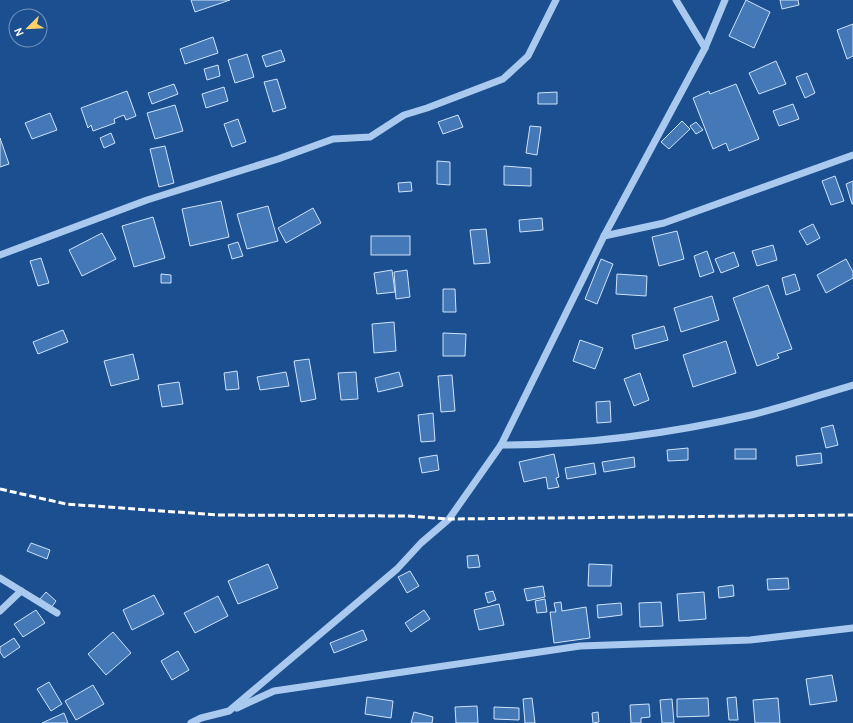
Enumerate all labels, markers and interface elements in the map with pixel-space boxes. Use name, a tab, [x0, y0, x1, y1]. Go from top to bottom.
north arrow	[8, 8, 48, 48]
text: N	[11, 26, 27, 38]

